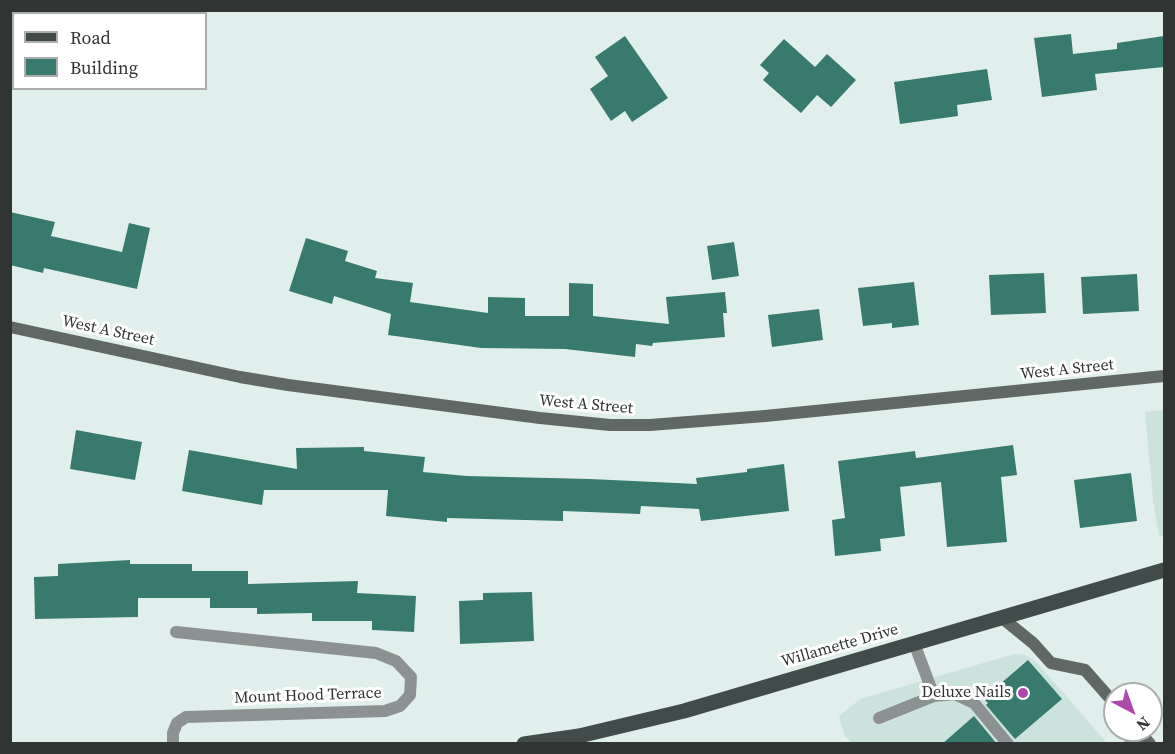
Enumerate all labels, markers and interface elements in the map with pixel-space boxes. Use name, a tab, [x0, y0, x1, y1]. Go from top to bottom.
legend	[12, 12, 207, 90]
text: Road	[70, 25, 111, 50]
text: Building	[70, 55, 138, 80]
street label: West A Street	[60, 312, 156, 350]
street label: West A Street	[1019, 356, 1115, 384]
street label: West A Street	[538, 391, 634, 419]
street label: Willamette Drive	[779, 620, 901, 672]
north arrow	[1103, 682, 1163, 742]
place label: Deluxe Nails	[922, 683, 1011, 703]
street label: Mount Hood Terrace	[234, 684, 382, 708]
marker: Deluxe Nails	[1016, 686, 1030, 700]
text: N	[1132, 712, 1155, 736]

